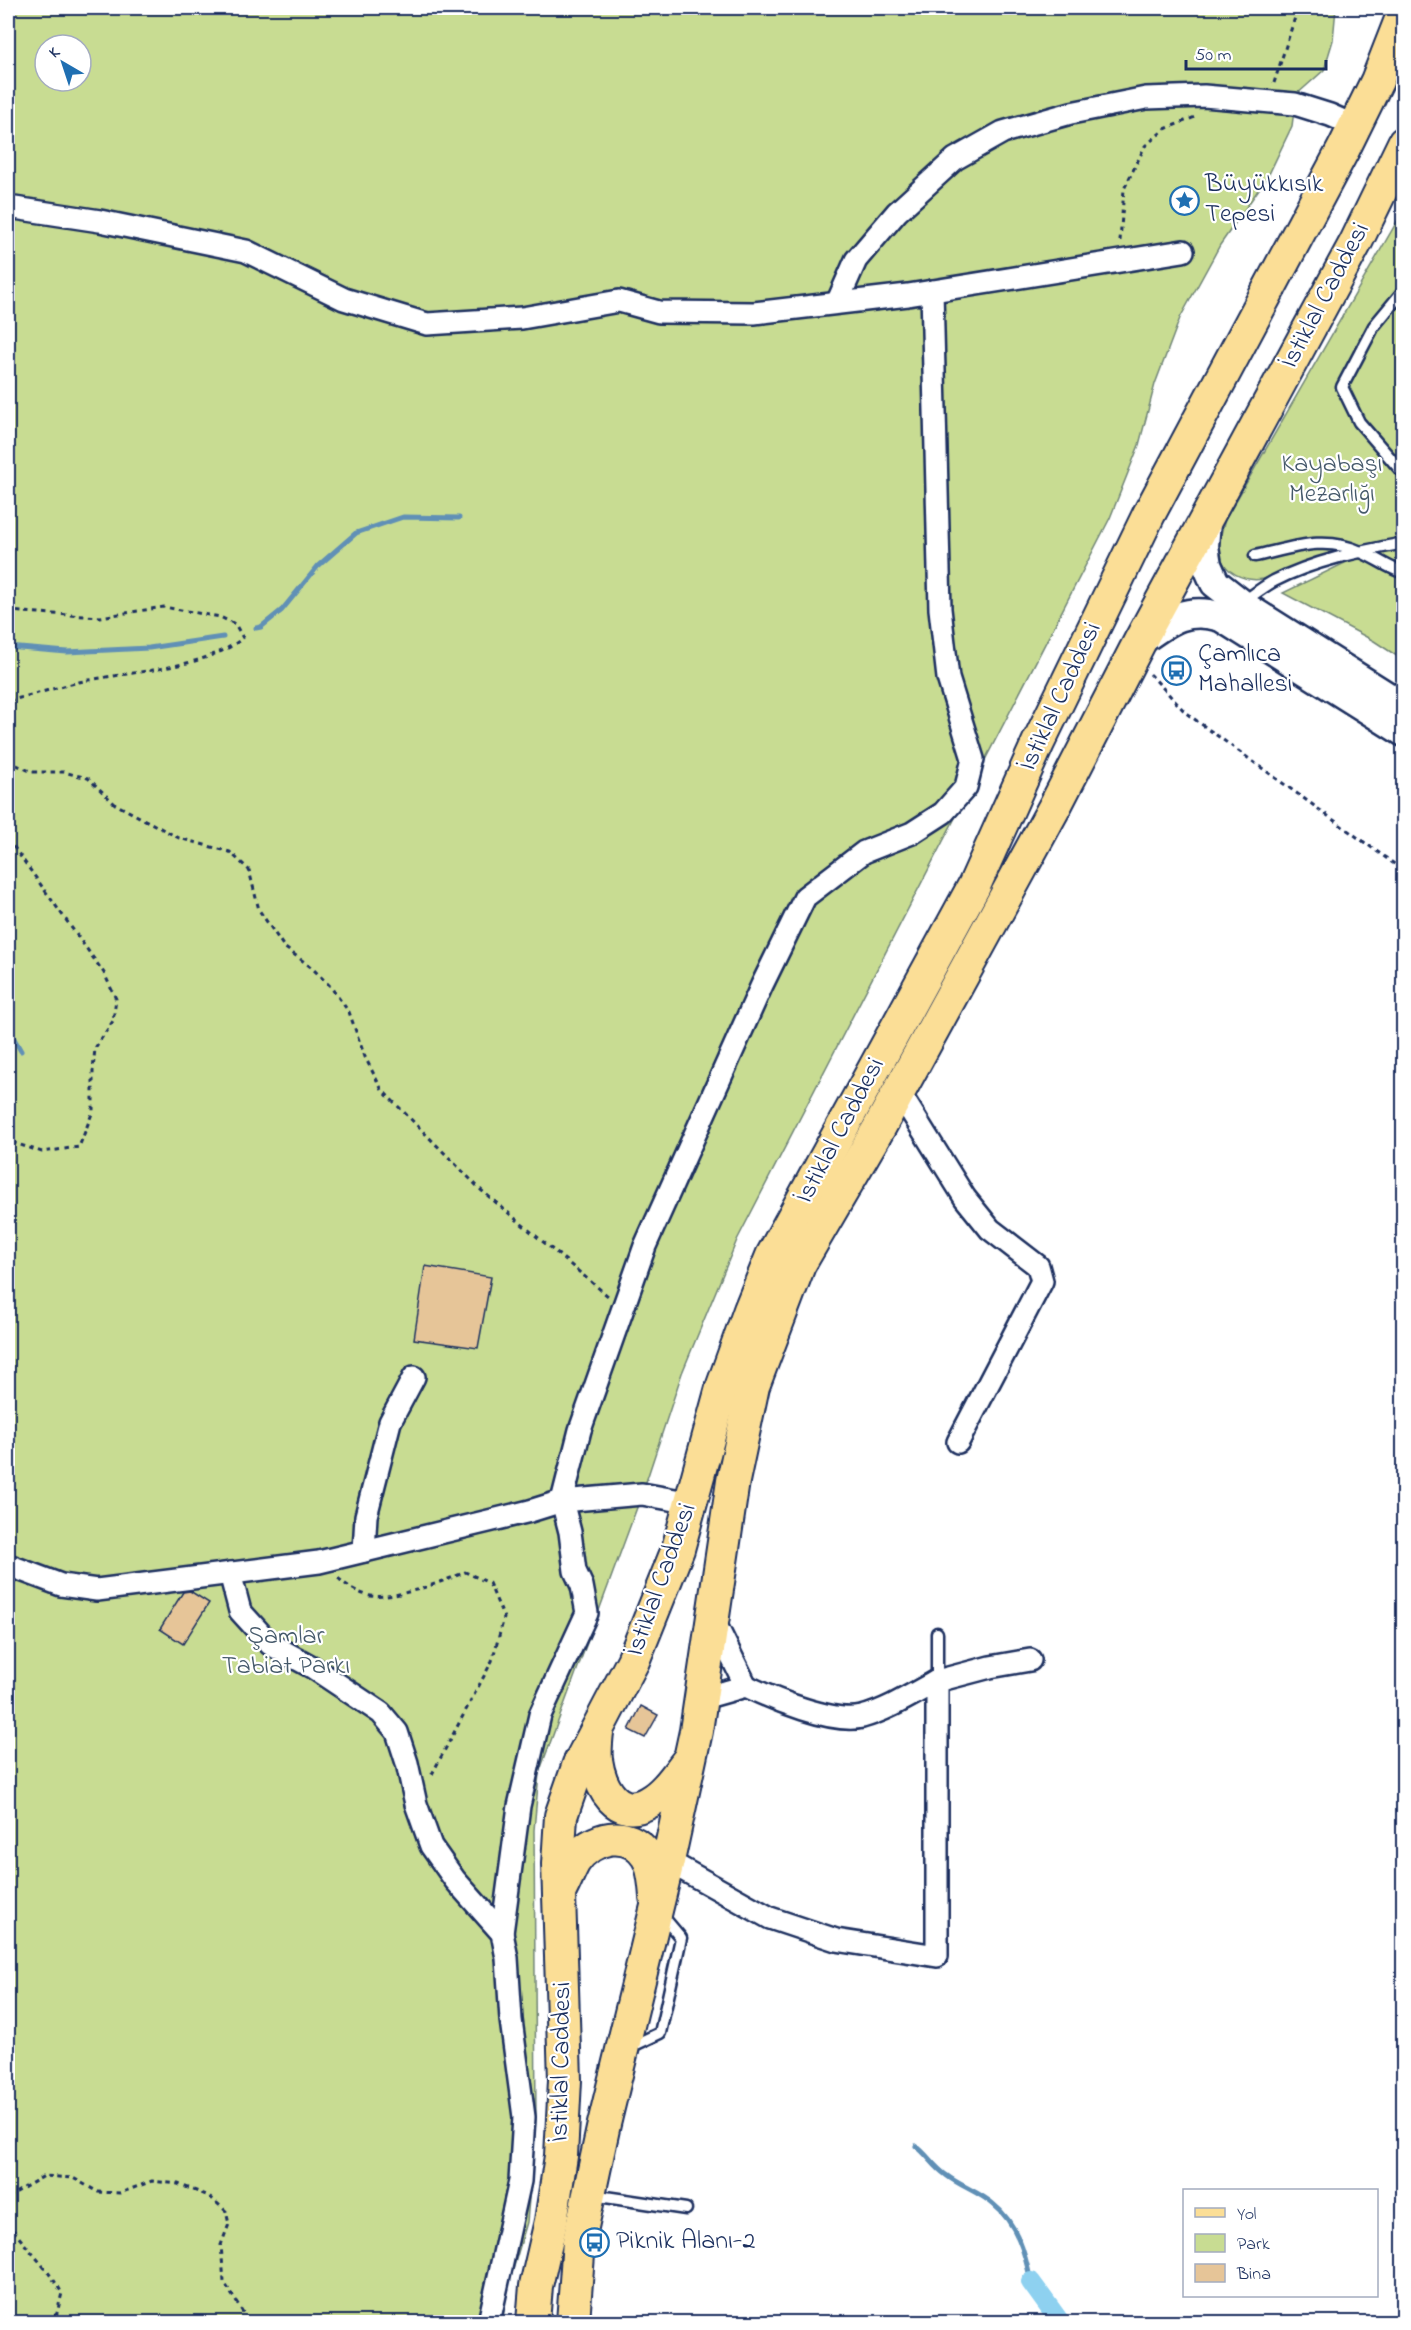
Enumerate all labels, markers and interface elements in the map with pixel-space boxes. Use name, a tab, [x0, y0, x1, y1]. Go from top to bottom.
north arrow	[33, 33, 93, 93]
scale bar	[1186, 33, 1326, 71]
text: K	[44, 40, 66, 65]
text: 50 m	[1195, 43, 1232, 69]
place label: Büyükkısık Tepesi	[1204, 166, 1324, 234]
place icon: Büyükkısık Tepesi	[1168, 184, 1200, 216]
street label: İstiklal Caddesi	[1272, 216, 1380, 376]
park label: Kayabaşı Mezarlığı	[1282, 446, 1382, 514]
street label: İstiklal Caddesi	[1010, 616, 1112, 778]
place label: Çamlıca Mahallesi	[1198, 636, 1293, 704]
bus stop icon: Çamlıca Mahallesi	[1161, 654, 1193, 686]
street label: İstiklal Caddesi	[787, 1051, 895, 1211]
street label: İstiklal Caddesi	[617, 1498, 707, 1662]
park label: Şamlar Tabiat Parkı	[222, 1618, 350, 1686]
street label: İstiklal Caddesi	[542, 1981, 582, 2143]
legend	[1183, 2189, 1378, 2297]
text: Yol	[1237, 2202, 1257, 2228]
place label: Piknik Alanı-2	[616, 2223, 756, 2261]
bus stop icon: Piknik Alanı-2	[579, 2226, 611, 2258]
text: Park	[1237, 2232, 1270, 2258]
text: Bina	[1236, 2262, 1271, 2288]

